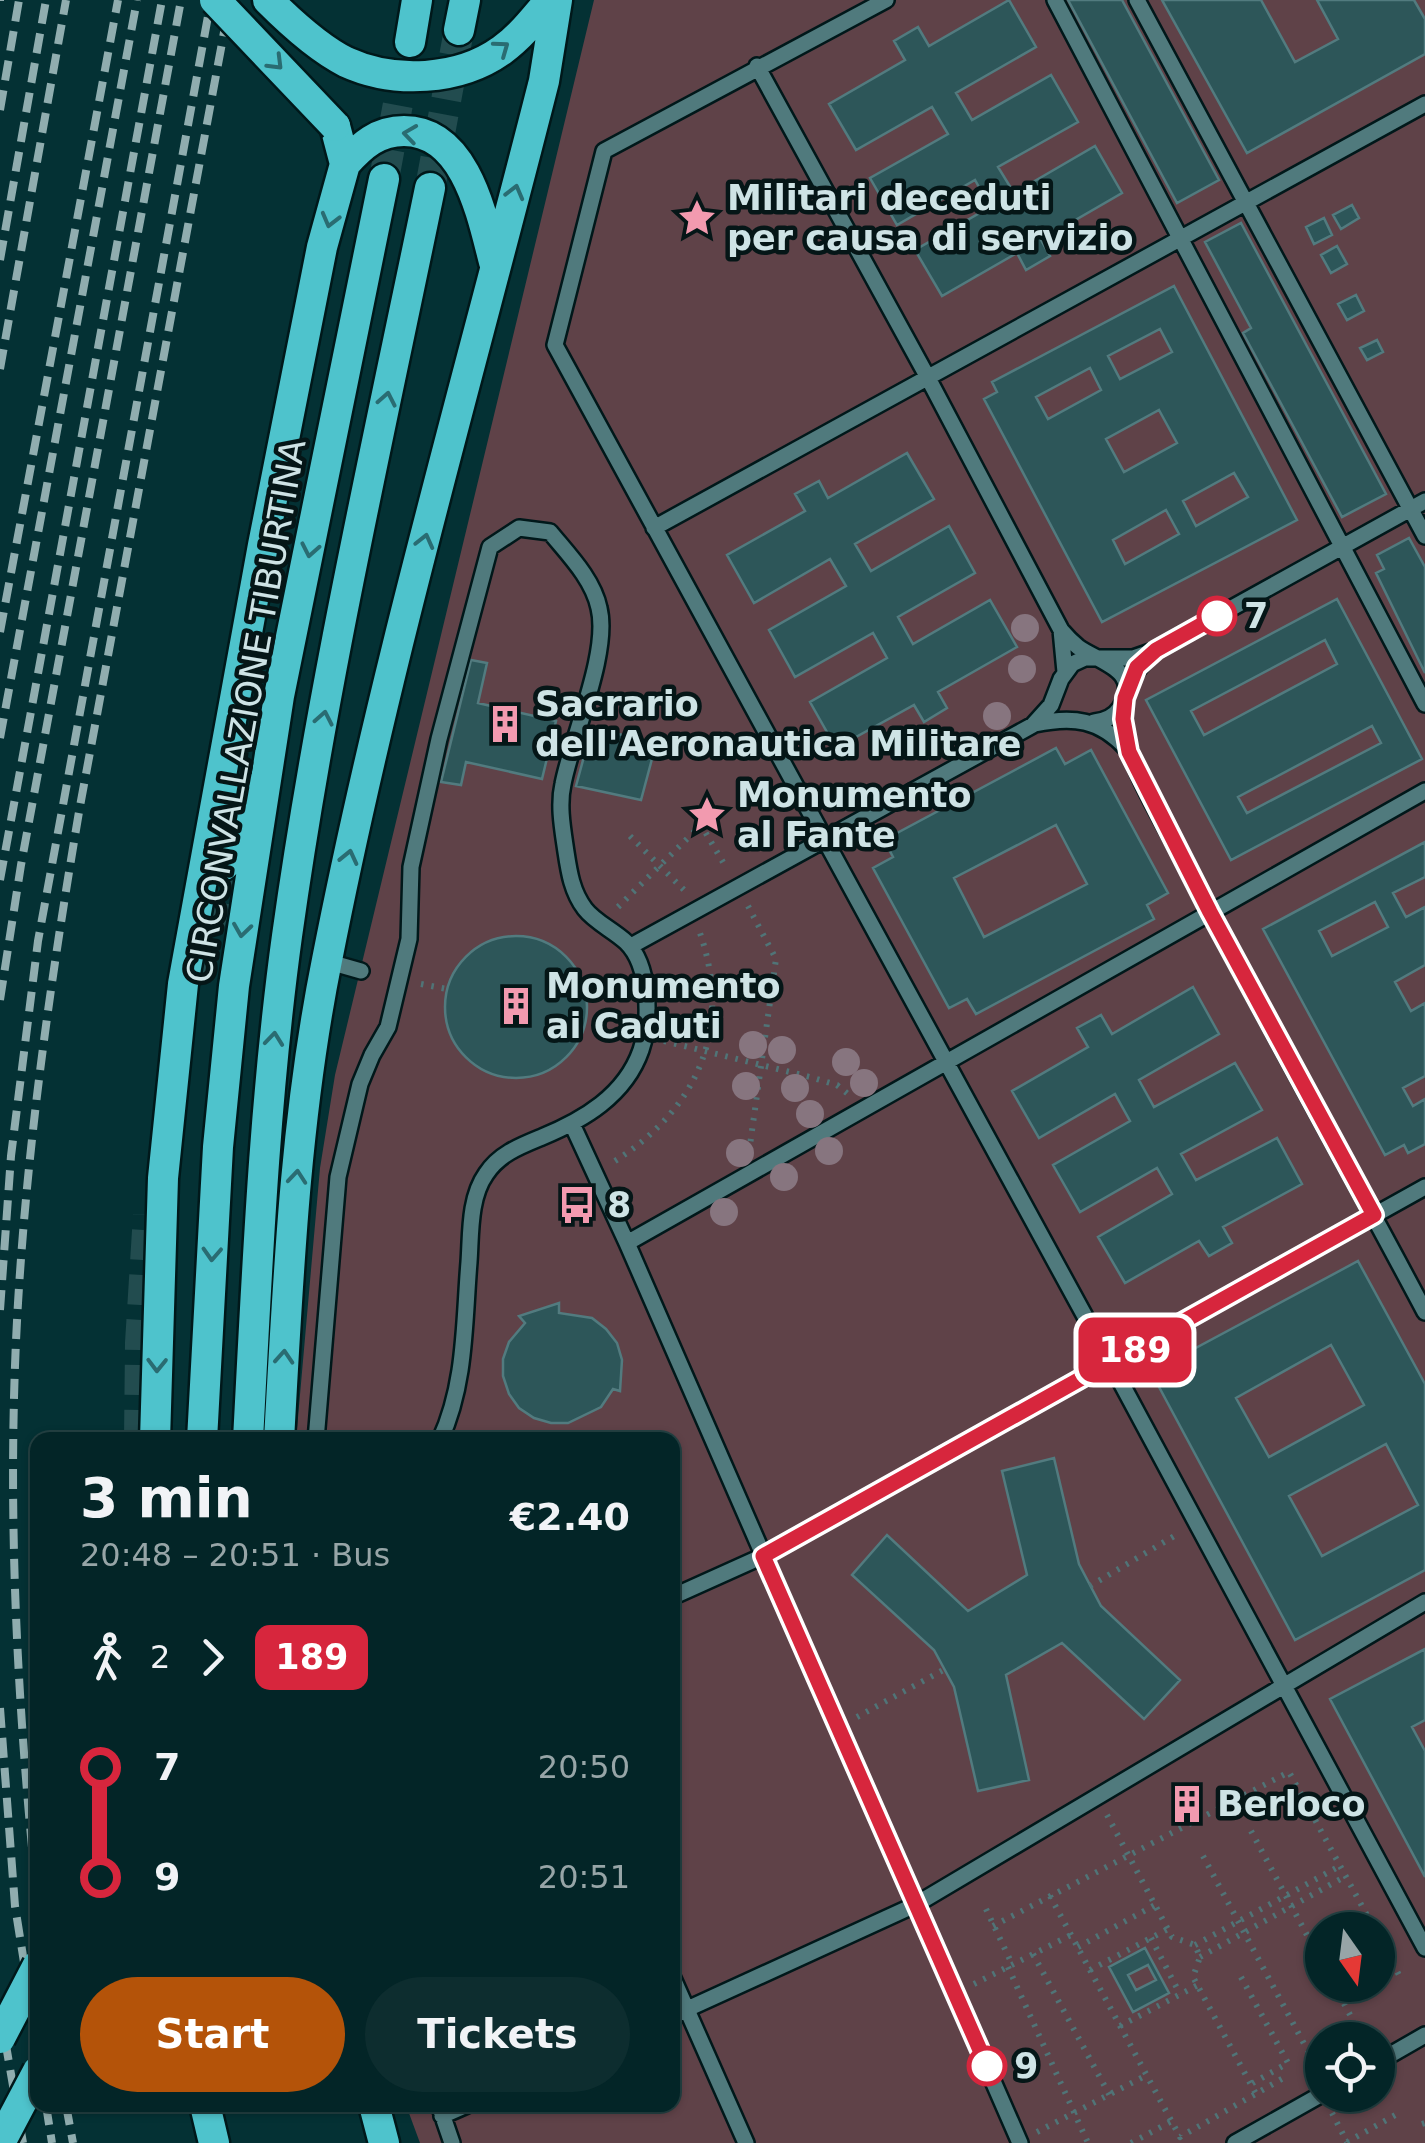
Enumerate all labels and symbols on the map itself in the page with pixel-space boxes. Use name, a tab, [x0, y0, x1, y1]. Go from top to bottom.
one-way arrow	[491, 43, 509, 60]
one-way arrow	[264, 51, 282, 69]
one-way arrow	[402, 124, 418, 145]
place label: Militari deceduti per causa di servizio	[727, 178, 1133, 258]
one-way arrow	[503, 184, 524, 201]
place icon: Militari deceduti per causa di servizio	[676, 197, 718, 239]
one-way arrow	[320, 211, 341, 228]
one-way arrow	[375, 391, 396, 408]
street label: CIRCONVALLAZIONE TIBURTINA	[178, 436, 314, 986]
one-way arrow	[414, 533, 435, 550]
one-way arrow	[301, 541, 322, 558]
place label: 7	[1244, 596, 1268, 636]
marker: 7	[1198, 597, 1236, 635]
place label: Sacrario dell'Aeronautica Militare	[535, 684, 1022, 764]
building icon: Sacrario dell'Aeronautica Militare	[484, 703, 526, 745]
one-way arrow	[313, 710, 334, 726]
place label: Monumento al Fante	[737, 775, 972, 855]
place icon: Monumento al Fante	[686, 794, 728, 836]
one-way arrow	[338, 849, 359, 866]
one-way arrow	[232, 922, 253, 939]
place label: Monumento ai Caduti	[546, 966, 781, 1046]
building icon: Monumento ai Caduti	[495, 985, 537, 1027]
one-way arrow	[263, 1031, 285, 1047]
one-way arrow	[285, 1169, 307, 1185]
bus stop icon: 8	[556, 1184, 598, 1226]
place label: 8	[607, 1185, 631, 1225]
one-way arrow	[202, 1246, 223, 1262]
line badge: 189	[1078, 1318, 1192, 1382]
one-way arrow	[273, 1349, 294, 1365]
one-way arrow	[146, 1357, 167, 1373]
building icon: Berloco	[1166, 1783, 1208, 1825]
place label: Berloco	[1217, 1784, 1366, 1824]
north arrow	[1305, 1912, 1395, 2002]
place label: 9	[1014, 2046, 1038, 2086]
marker: 9	[968, 2047, 1006, 2085]

